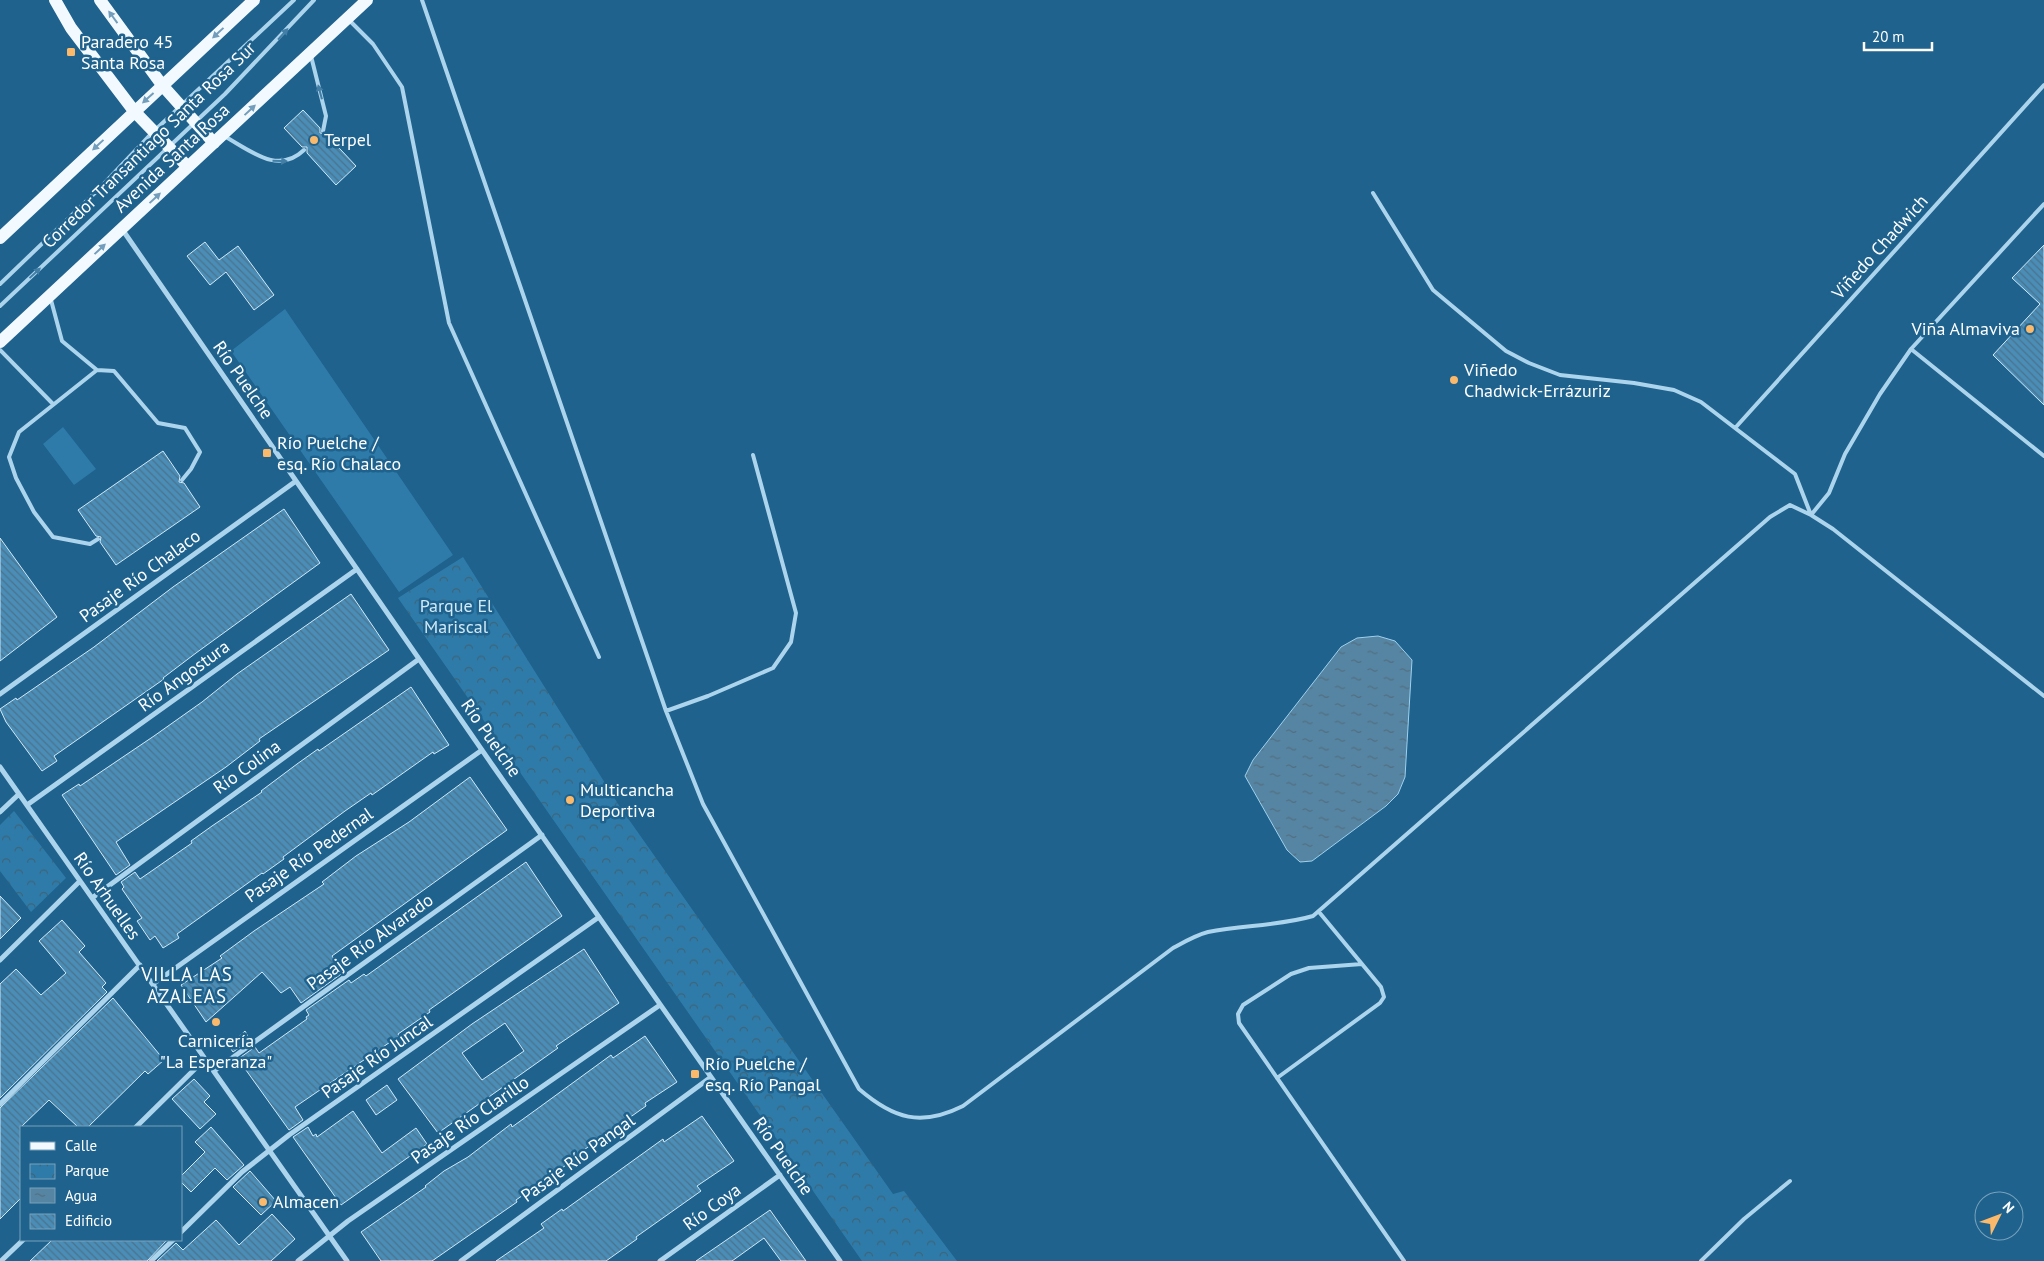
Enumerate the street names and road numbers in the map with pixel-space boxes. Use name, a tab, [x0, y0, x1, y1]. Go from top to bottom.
street label: Corredor Transantiago Santa Rosa Sur	[37, 36, 260, 253]
street label: Avenida Santa Rosa	[109, 98, 234, 217]
street label: Viñedo Chadwich	[1826, 190, 1933, 304]
street label: Río Puelche	[208, 336, 279, 423]
street label: Pasaje Río Chalaco	[75, 524, 205, 627]
street label: Río Angostura	[134, 635, 234, 716]
street label: Río Puelche	[456, 694, 527, 781]
street label: Río Colina	[208, 734, 285, 799]
street label: Pasaje Río Pedernal	[240, 801, 378, 907]
street label: Río Arhuelles	[69, 847, 146, 944]
street label: Pasaje Río Alvarado	[302, 888, 437, 995]
street label: Pasaje Río Juncal	[317, 1009, 437, 1103]
street label: Pasaje Río Clarillo	[406, 1070, 533, 1169]
street label: Pasaje Río Pangal	[516, 1108, 640, 1207]
street label: Río Puelche	[748, 1112, 819, 1199]
street label: Río Coya	[678, 1178, 745, 1235]

